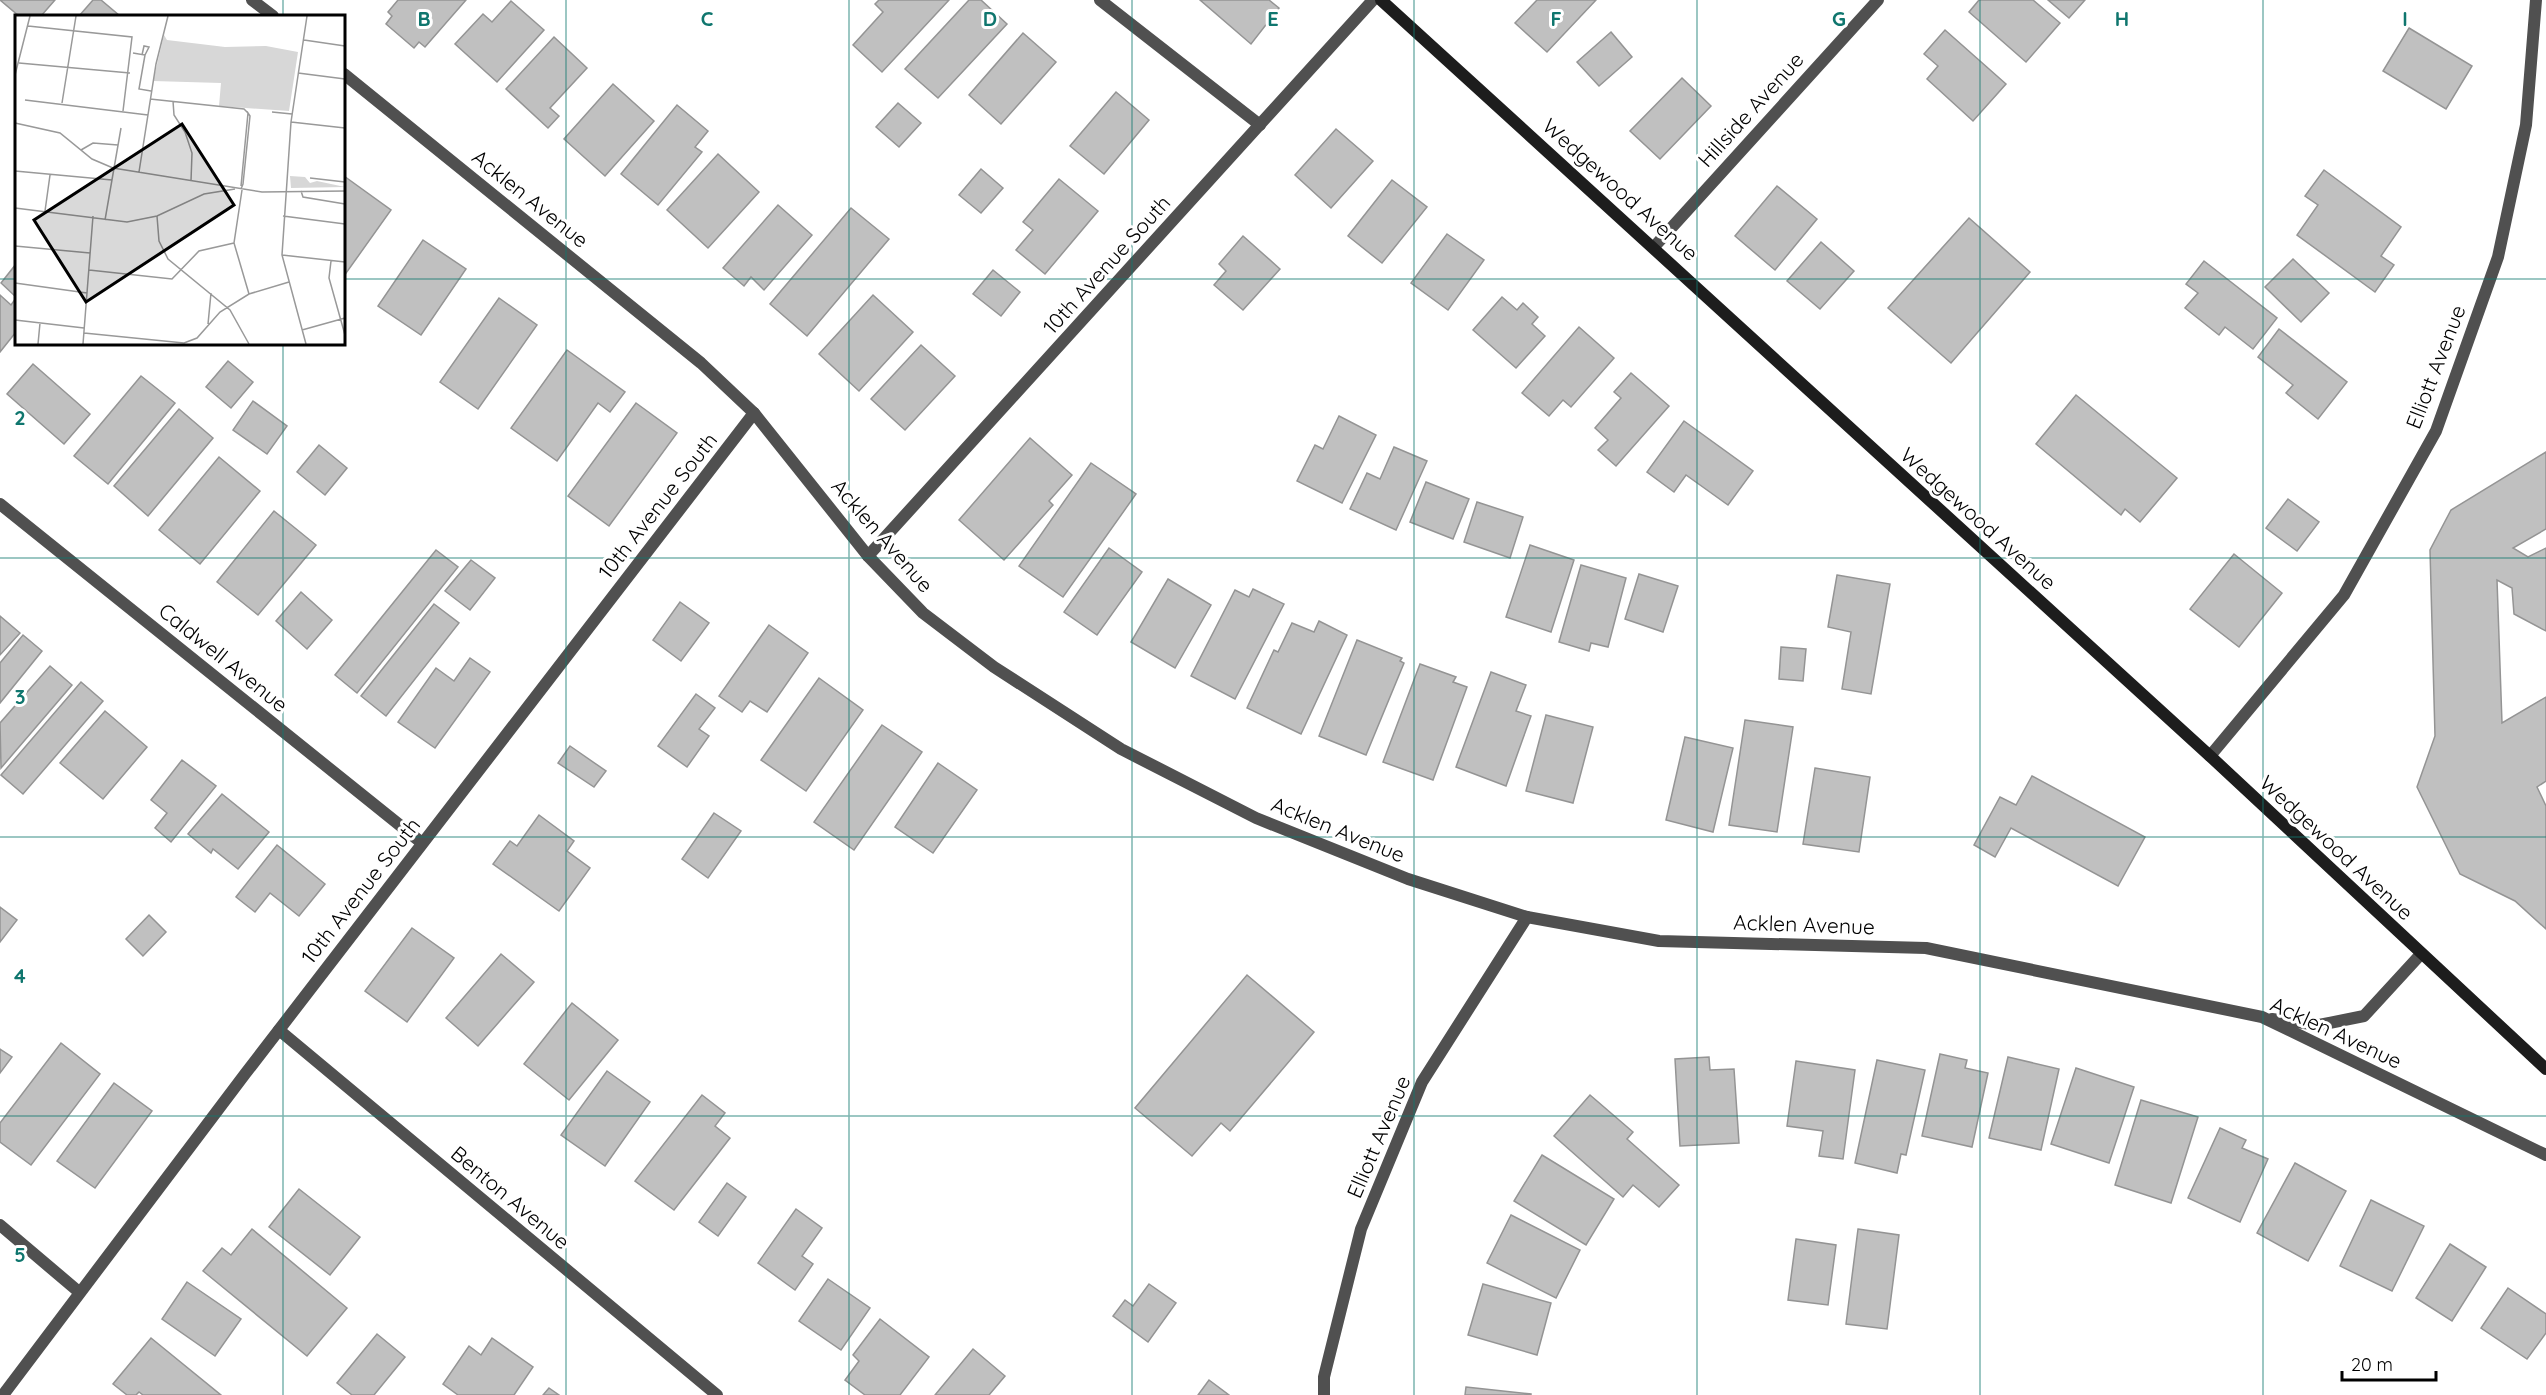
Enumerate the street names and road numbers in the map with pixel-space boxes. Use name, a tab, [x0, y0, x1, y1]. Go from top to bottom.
street label: Hillside Avenue	[1692, 46, 1809, 172]
street label: Wedgewood Avenue	[1537, 112, 1704, 266]
street label: Acklen Avenue	[467, 144, 594, 253]
street label: 10th Avenue South	[1037, 189, 1176, 339]
street label: Elliott Avenue	[2400, 301, 2471, 432]
street label: 10th Avenue South	[592, 427, 722, 584]
street label: Wedgewood Avenue	[1895, 441, 2062, 595]
street label: Acklen Avenue	[826, 473, 939, 597]
street label: Caldwell Avenue	[154, 597, 293, 717]
street label: Wedgewood Avenue	[2254, 769, 2419, 925]
street label: Acklen Avenue	[1268, 790, 1409, 868]
street label: 10th Avenue South	[295, 812, 425, 969]
street label: Acklen Avenue	[1733, 909, 1875, 939]
street label: Acklen Avenue	[2267, 990, 2406, 1074]
street label: Elliott Avenue	[1341, 1071, 1416, 1202]
street label: Benton Avenue	[446, 1140, 575, 1254]

